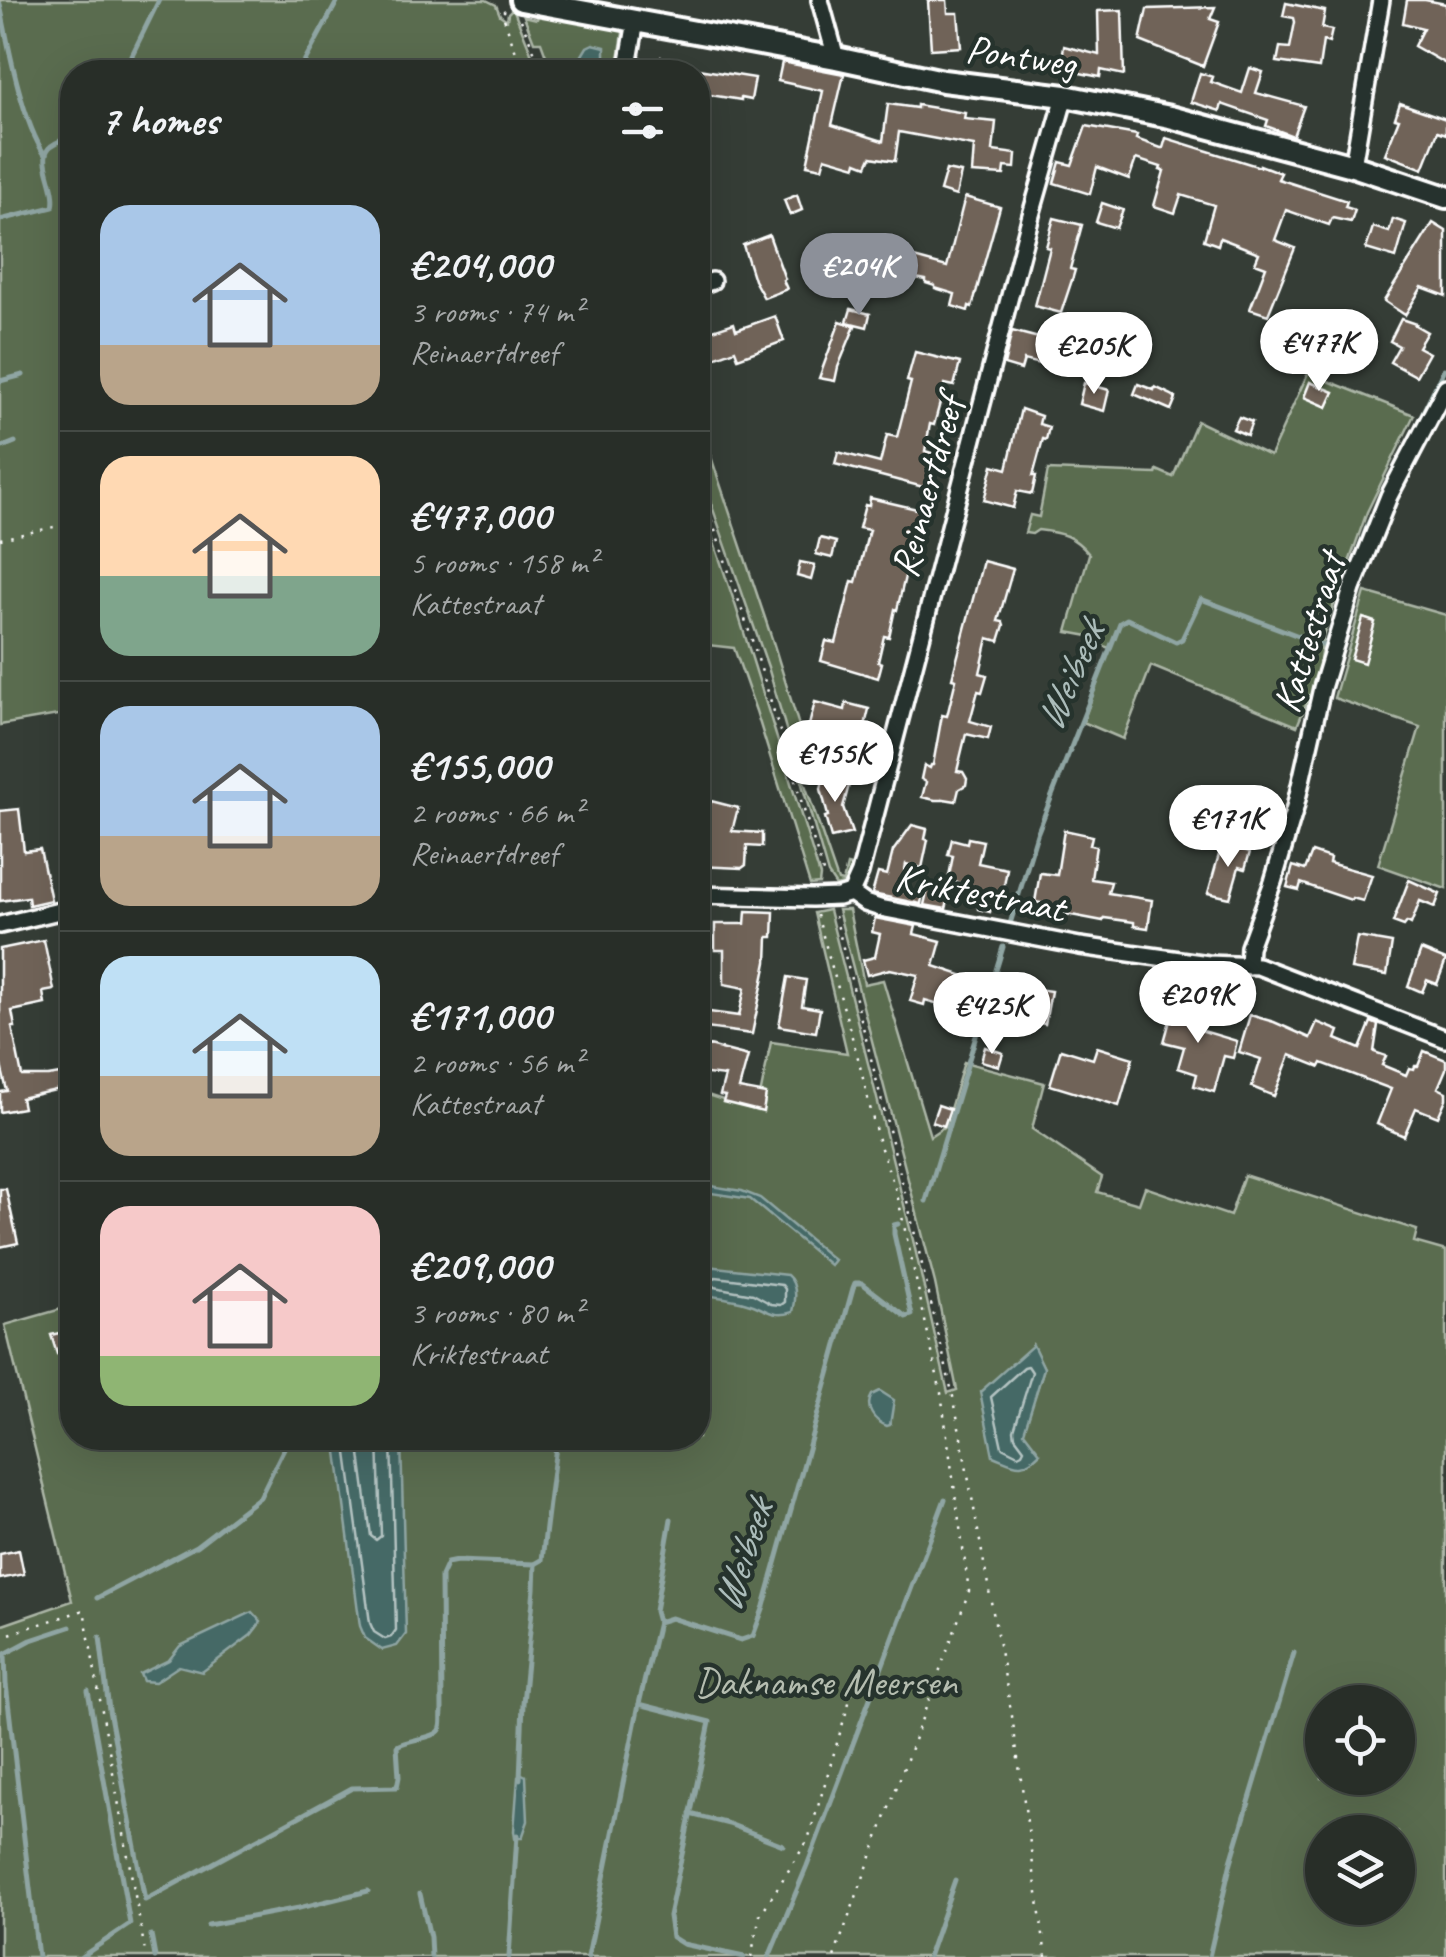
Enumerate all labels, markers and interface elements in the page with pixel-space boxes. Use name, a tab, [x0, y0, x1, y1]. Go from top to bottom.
street label: Pontweg	[963, 24, 1081, 89]
icon: filters	[615, 93, 670, 148]
text: 7 homes	[100, 94, 218, 147]
pin: €204K	[789, 233, 929, 318]
text: €204,000	[410, 238, 551, 291]
icon: home	[180, 245, 300, 365]
text: €204K	[822, 245, 896, 286]
text: 3 rooms · 74 m²	[410, 291, 583, 332]
pin: €477K	[1249, 309, 1389, 394]
pin: €205K	[1024, 312, 1164, 397]
text: €477K	[1282, 321, 1356, 362]
text: €205K	[1057, 324, 1131, 365]
text: Reinaertdreef	[410, 332, 558, 373]
street label: Reinaertdreef	[879, 382, 977, 583]
text: €477,000	[410, 489, 550, 542]
icon: home	[180, 496, 300, 616]
text: 5 rooms · 158 m²	[410, 542, 597, 583]
street label: Kattestraat	[1261, 542, 1359, 719]
text: Kattestraat	[410, 583, 541, 624]
water label: Weibeek	[1023, 607, 1120, 738]
pin: €155K	[765, 720, 905, 805]
text: €155K	[799, 732, 871, 773]
text: €155,000	[410, 739, 549, 792]
icon: home	[180, 746, 300, 866]
pin: €171K	[1158, 785, 1298, 870]
text: 2 rooms · 66 m²	[410, 792, 583, 833]
text: €171K	[1191, 797, 1265, 838]
text: Reinaertdreef	[410, 833, 558, 874]
street label: Kriktestraat	[891, 852, 1073, 935]
pin: €209K	[1128, 961, 1268, 1046]
pin: €425K	[922, 972, 1062, 1057]
text: €209K	[1161, 973, 1235, 1014]
text: €425K	[955, 984, 1029, 1025]
text: €171,000	[410, 989, 550, 1042]
icon: home	[180, 996, 300, 1116]
text: 2 rooms · 56 m²	[410, 1042, 583, 1083]
text: Kattestraat	[410, 1083, 541, 1124]
text: €209,000	[410, 1239, 550, 1292]
icon: home	[180, 1246, 300, 1366]
text: 3 rooms · 80 m²	[410, 1292, 583, 1333]
text: Kriktestraat	[410, 1333, 547, 1374]
water label: Weibeek	[700, 1488, 788, 1618]
park label: Daknamse Meersen	[695, 1657, 958, 1707]
map controls	[1305, 1685, 1415, 1925]
button: locate	[1305, 1685, 1415, 1795]
button: layers	[1305, 1815, 1415, 1925]

